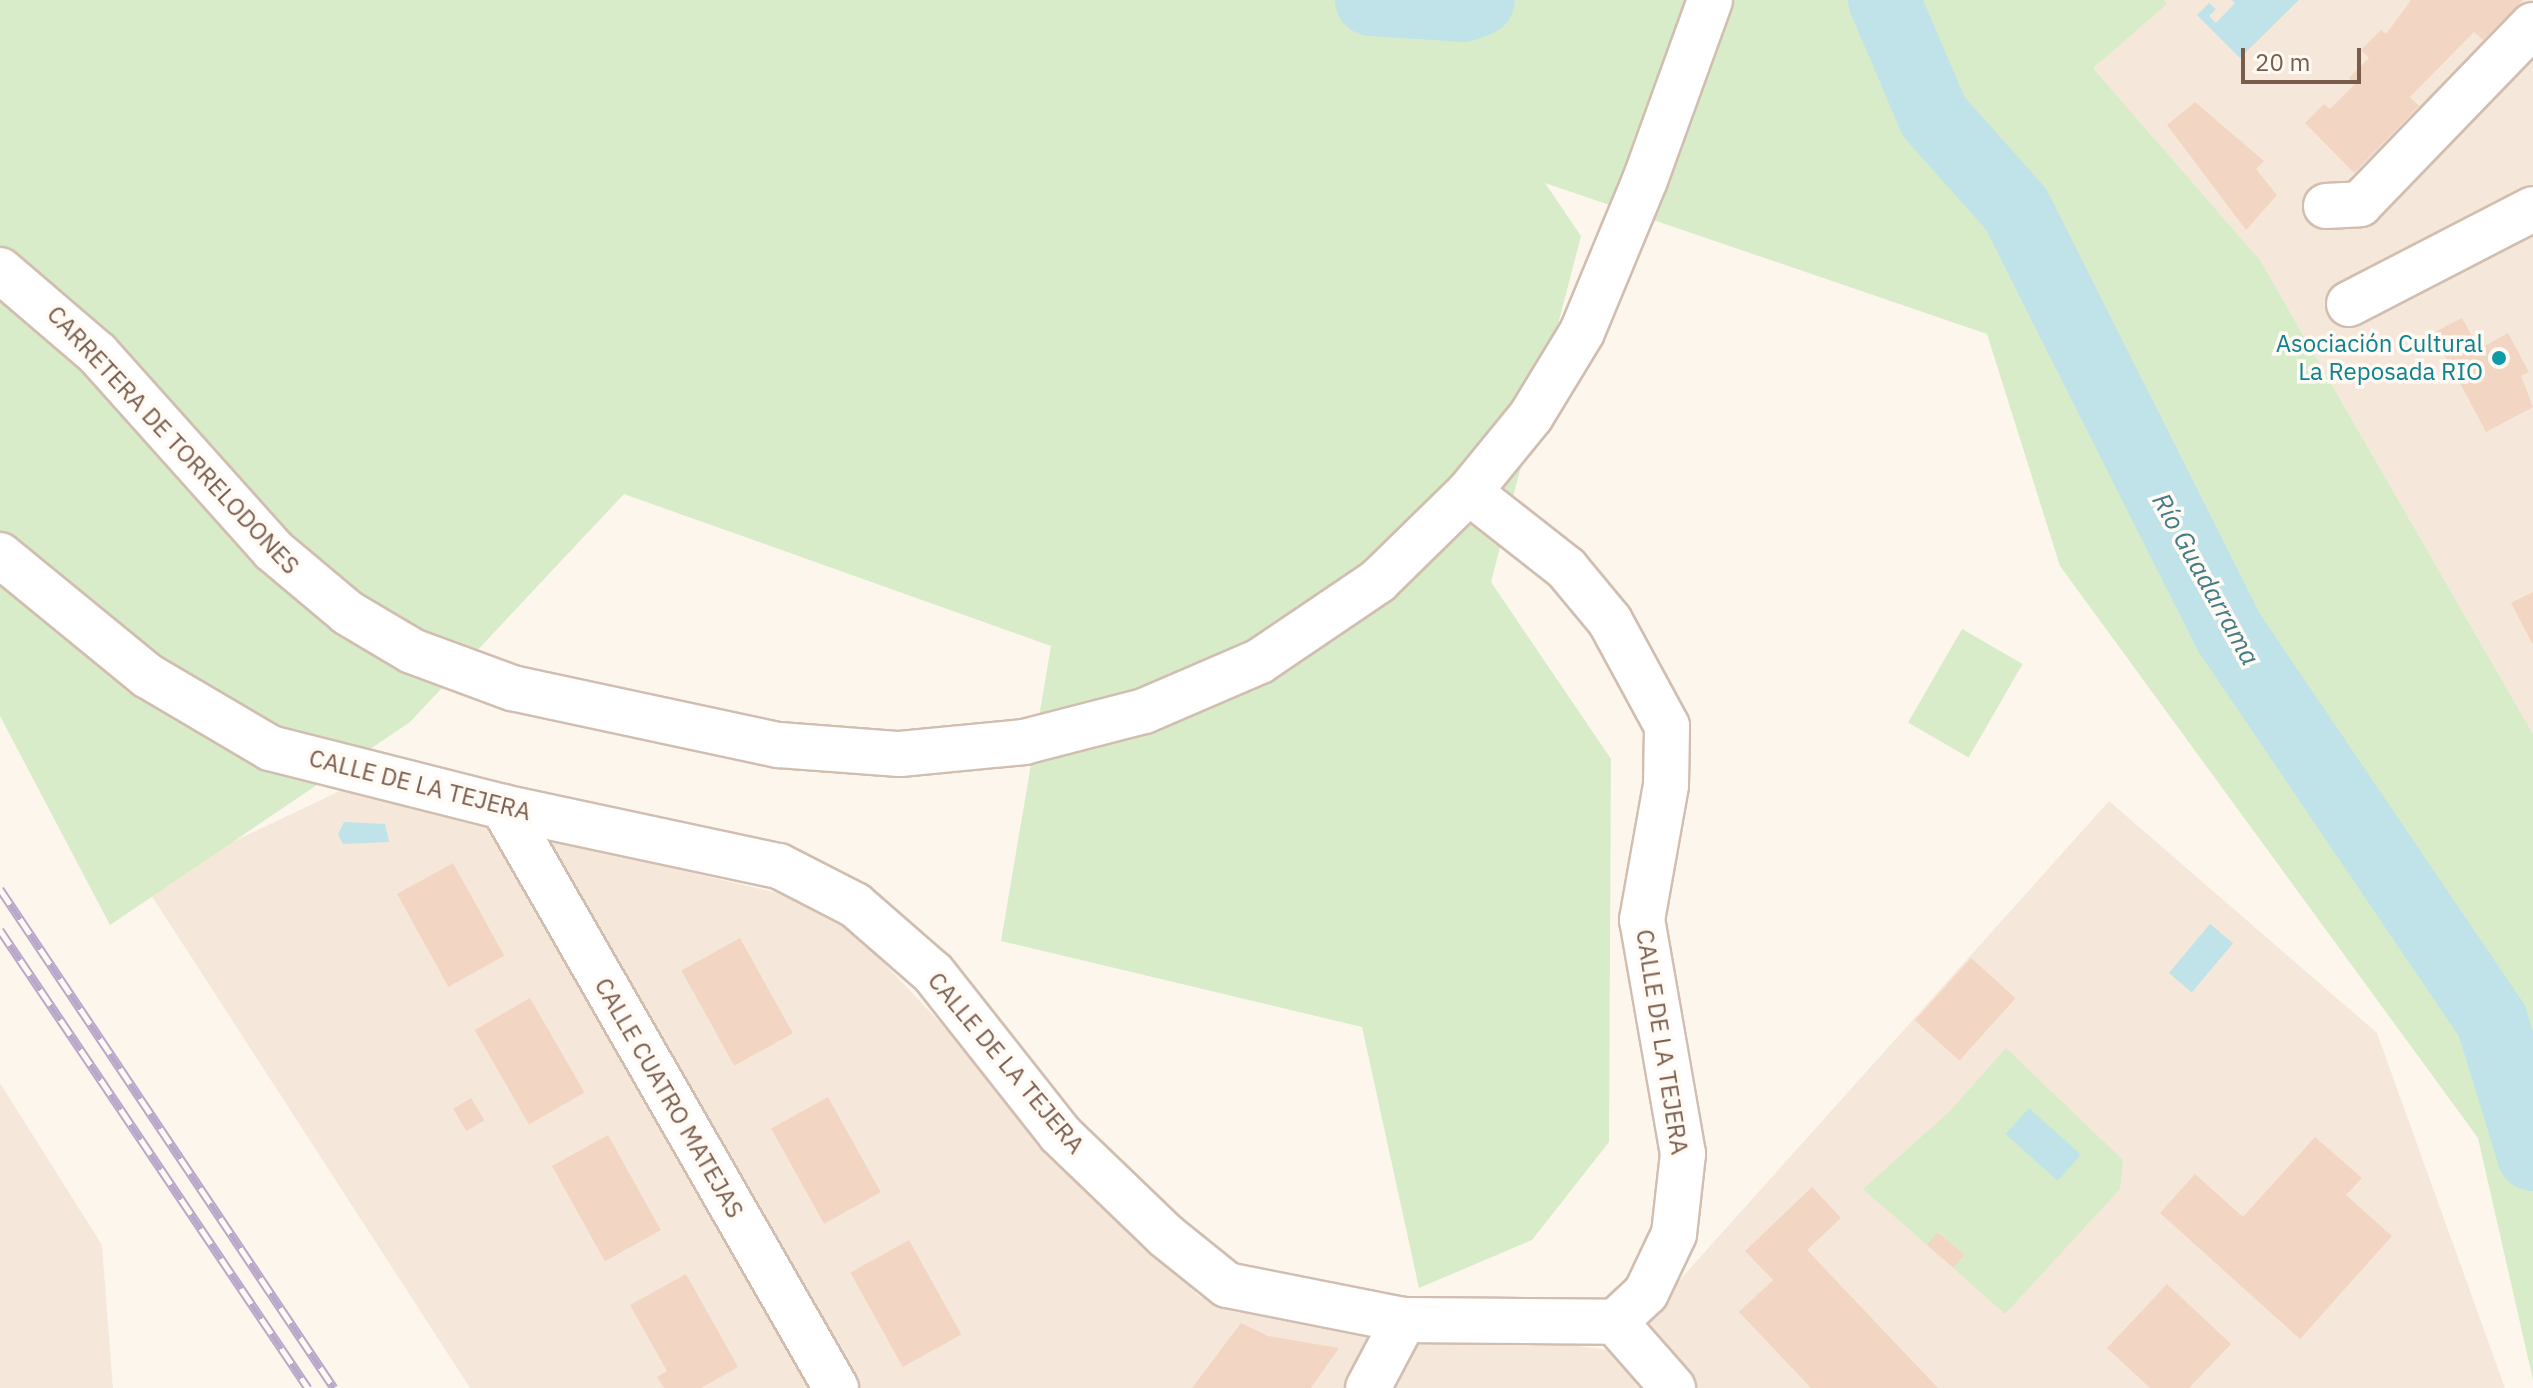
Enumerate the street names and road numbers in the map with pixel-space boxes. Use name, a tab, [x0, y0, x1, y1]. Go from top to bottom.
street label: CARRETERA DE TORRELODONES	[41, 300, 305, 580]
street label: CALLE DE LA TEJERA	[306, 743, 534, 827]
street label: CALLE DE LA TEJERA	[1630, 927, 1694, 1157]
street label: CALLE DE LA TEJERA	[922, 967, 1090, 1159]
street label: CALLE CUATRO MATEJAS	[588, 973, 750, 1223]

